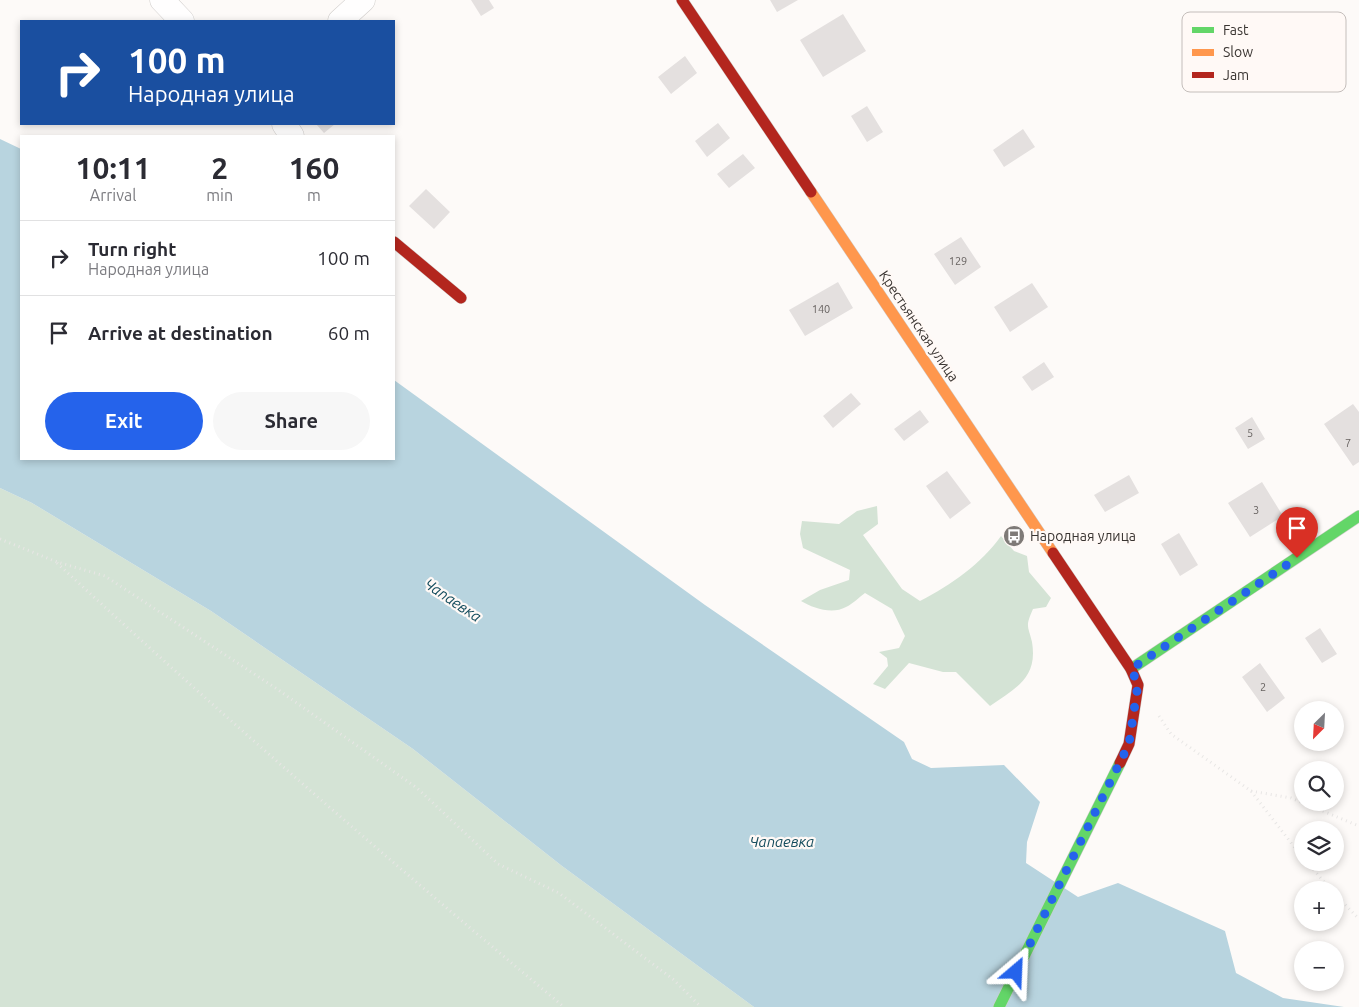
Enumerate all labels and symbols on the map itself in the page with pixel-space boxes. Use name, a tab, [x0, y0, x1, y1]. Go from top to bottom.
legend	[1182, 12, 1346, 92]
text: Fast	[1223, 22, 1249, 38]
text: Slow	[1223, 44, 1253, 60]
text: Jam	[1223, 67, 1249, 83]
house number: 129	[949, 255, 967, 267]
street label: Крестьянская улица	[876, 268, 962, 384]
house number: 140	[812, 303, 830, 315]
house number: 5	[1247, 427, 1253, 439]
house number: 7	[1345, 437, 1351, 449]
house number: 3	[1253, 504, 1259, 516]
pin	[1276, 507, 1318, 558]
bus stop icon: Народная улица	[1002, 524, 1026, 548]
place label: Народная улица	[1030, 528, 1136, 544]
water label: Чапаевка	[422, 575, 484, 625]
house number: 2	[1260, 681, 1266, 693]
north arrow	[1294, 701, 1344, 751]
water label: Чапаевка	[750, 833, 814, 850]
position arrow	[989, 945, 1041, 997]

